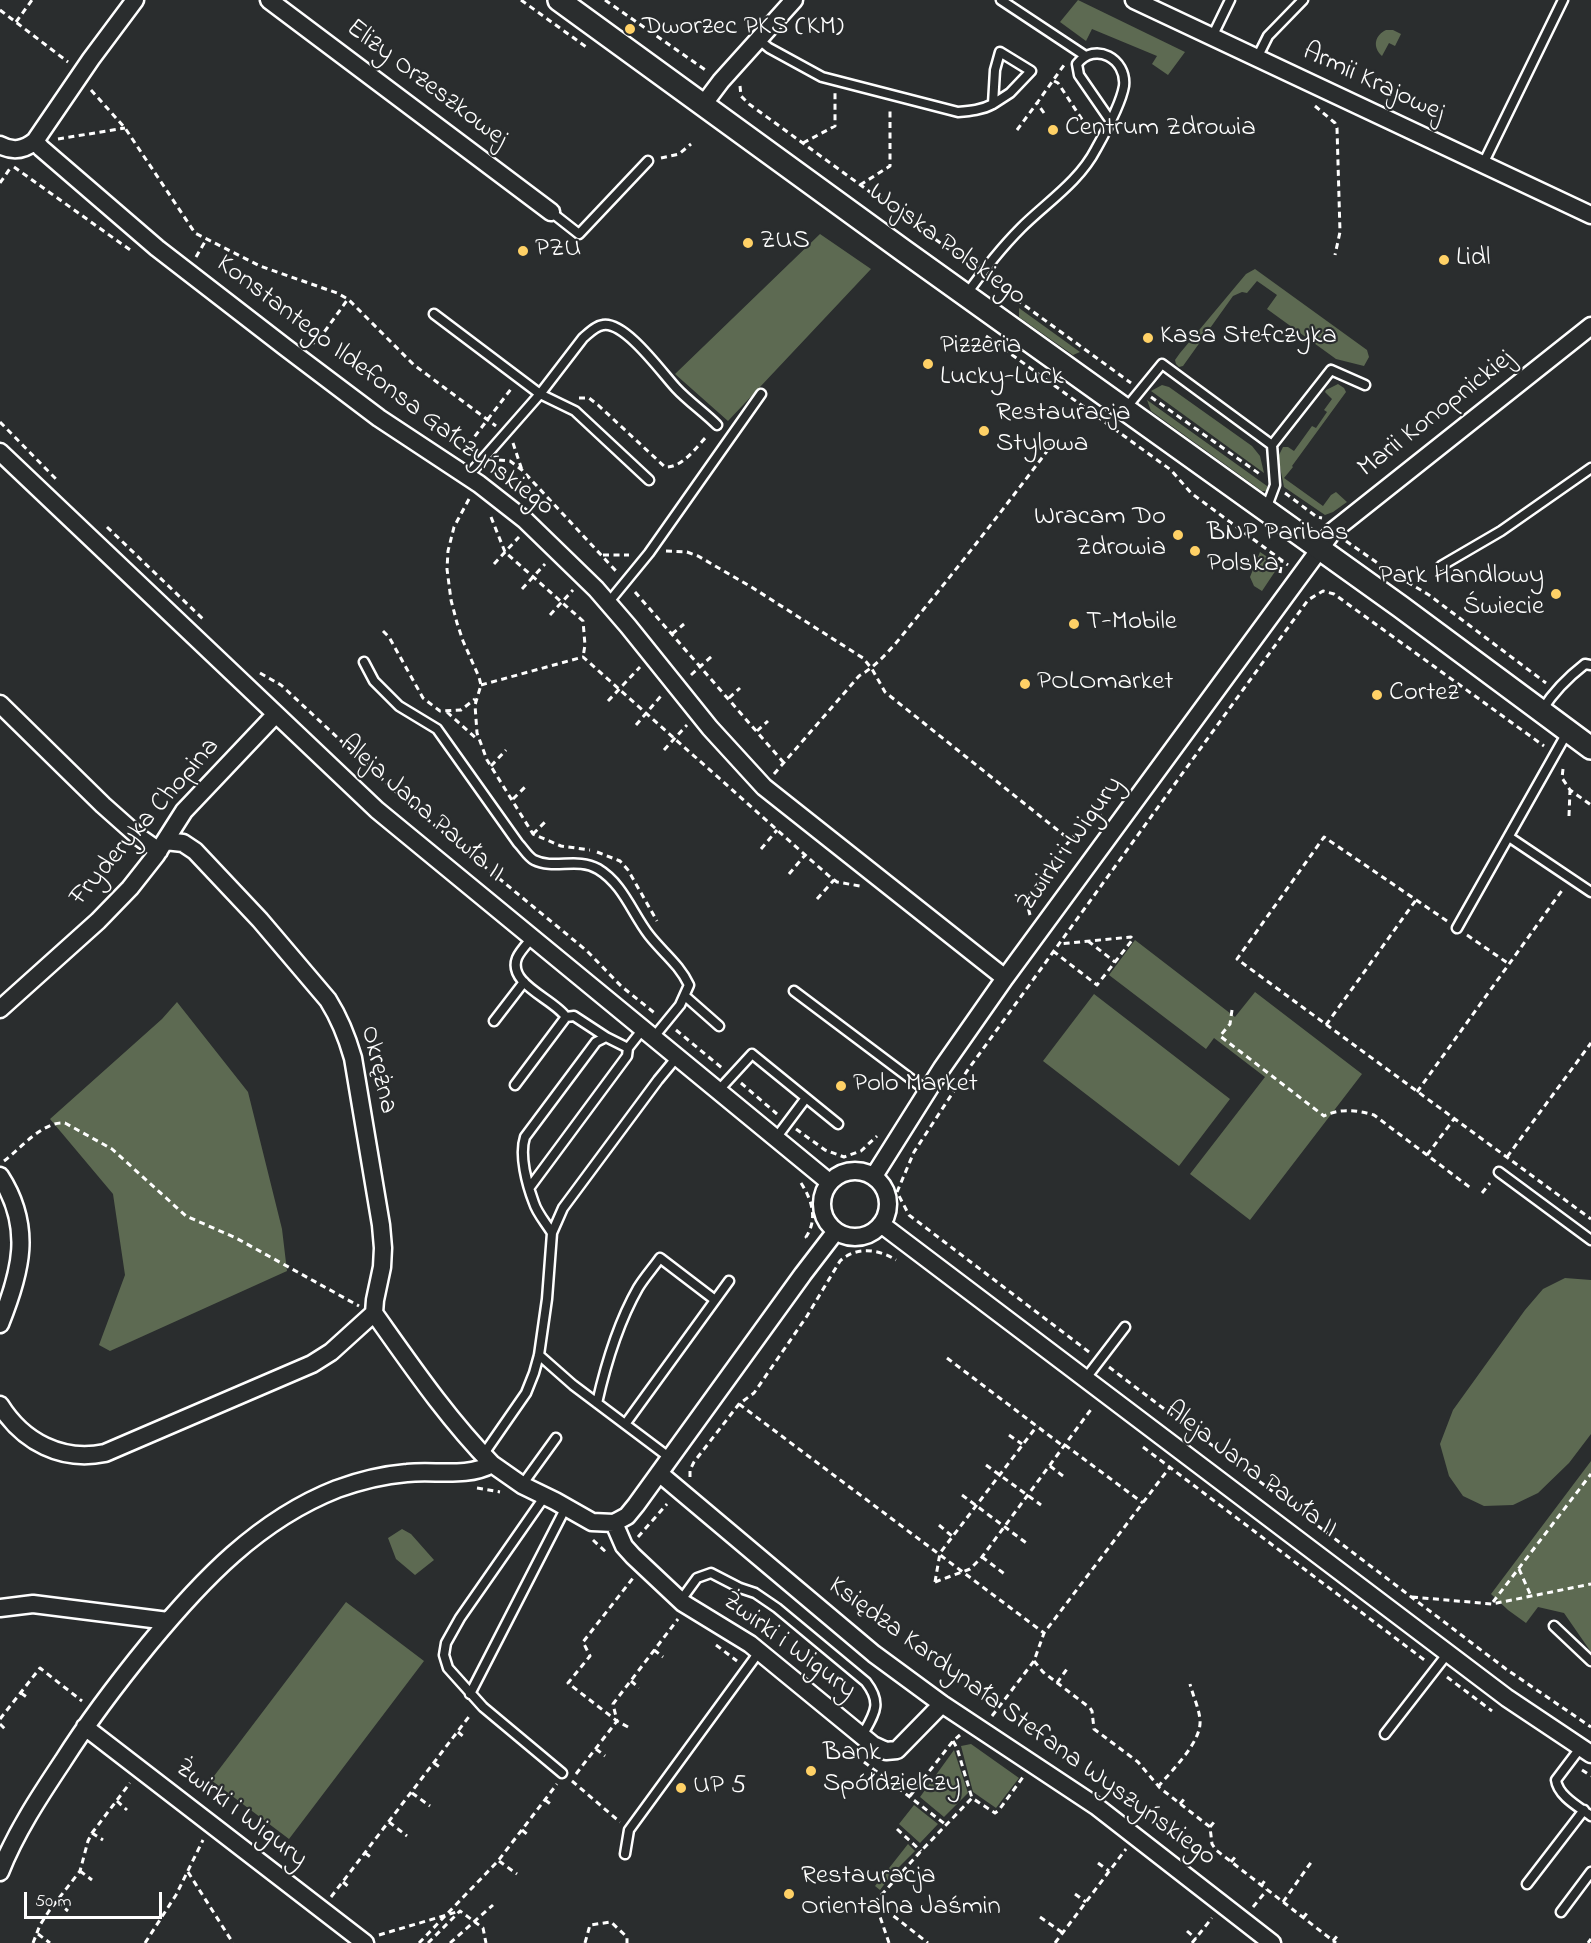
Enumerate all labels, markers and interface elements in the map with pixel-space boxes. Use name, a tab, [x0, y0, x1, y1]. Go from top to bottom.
place label: Dworzec PKS (KM)	[642, 13, 844, 45]
street label: Elizy Orzeszkowej	[339, 14, 513, 156]
marker: Dworzec PKS (KM)	[623, 22, 637, 36]
street label: Armii Krajowej	[1297, 37, 1449, 131]
place label: Centrum Zdrowia	[1065, 114, 1256, 146]
marker: Centrum Zdrowia	[1046, 123, 1060, 137]
street label: Wojska Polskiego	[861, 178, 1031, 314]
place label: ZUS	[760, 227, 810, 259]
place label: PZU	[535, 235, 581, 267]
marker: ZUS	[741, 236, 755, 250]
marker: PZU	[516, 244, 530, 258]
place label: Lidl	[1456, 244, 1491, 276]
street label: Konstantego Ildefonsa Gałczyńskiego	[209, 249, 559, 525]
marker: Lidl	[1437, 253, 1451, 267]
place label: Kasa Stefczyka	[1160, 322, 1337, 354]
marker: Kasa Stefczyka	[1141, 331, 1155, 345]
place label: Pizzeria Lucky-Luck	[940, 332, 1063, 395]
street label: Marii Konopnickiej	[1352, 344, 1522, 486]
marker: Pizzeria Lucky-Luck	[921, 357, 935, 371]
place label: Restauracja Stylowa	[996, 399, 1131, 462]
marker: Restauracja Stylowa	[977, 424, 991, 438]
place label: Wracam Do Zdrowia	[1034, 503, 1166, 566]
place label: BNP Paribas Polska	[1207, 519, 1349, 582]
marker: Wracam Do Zdrowia	[1171, 528, 1185, 542]
marker: BNP Paribas Polska	[1188, 544, 1202, 558]
place label: Park Handlowy Świecie	[1378, 562, 1544, 625]
marker: Park Handlowy Świecie	[1549, 587, 1563, 601]
place label: T-Mobile	[1086, 608, 1177, 640]
marker: T-Mobile	[1067, 617, 1081, 631]
place label: POLOmarket	[1037, 668, 1173, 700]
marker: POLOmarket	[1018, 677, 1032, 691]
place label: Cortez	[1389, 679, 1459, 711]
marker: Cortez	[1370, 688, 1384, 702]
street label: Aleja Jana Pawła II	[332, 729, 510, 891]
street label: Fryderyka Chopina	[64, 732, 228, 914]
street label: Żwirki i Wigury	[1012, 771, 1132, 919]
street label: Okrężna	[351, 1023, 403, 1117]
place label: Polo Market	[853, 1070, 978, 1102]
marker: Polo Market	[834, 1079, 848, 1093]
street label: Aleja Jana Pawła II	[1157, 1395, 1343, 1547]
street label: Księdza Kardynała Stefana Wyszyńskiego	[821, 1571, 1221, 1875]
street label: Żwirki i Wigury	[715, 1586, 861, 1708]
place label: Bank Spółdzielczy	[823, 1739, 961, 1802]
street label: Żwirki i Wigury	[167, 1753, 313, 1877]
marker: Bank Spółdzielczy	[804, 1764, 818, 1778]
place label: UP 5	[693, 1772, 746, 1804]
marker: UP 5	[674, 1781, 688, 1795]
place label: Restauracja Orientalna Jaśmin	[801, 1862, 1001, 1925]
scale bar	[27, 1880, 165, 1918]
marker: Restauracja Orientalna Jaśmin	[782, 1887, 796, 1901]
text: 50 m	[35, 1889, 72, 1915]

